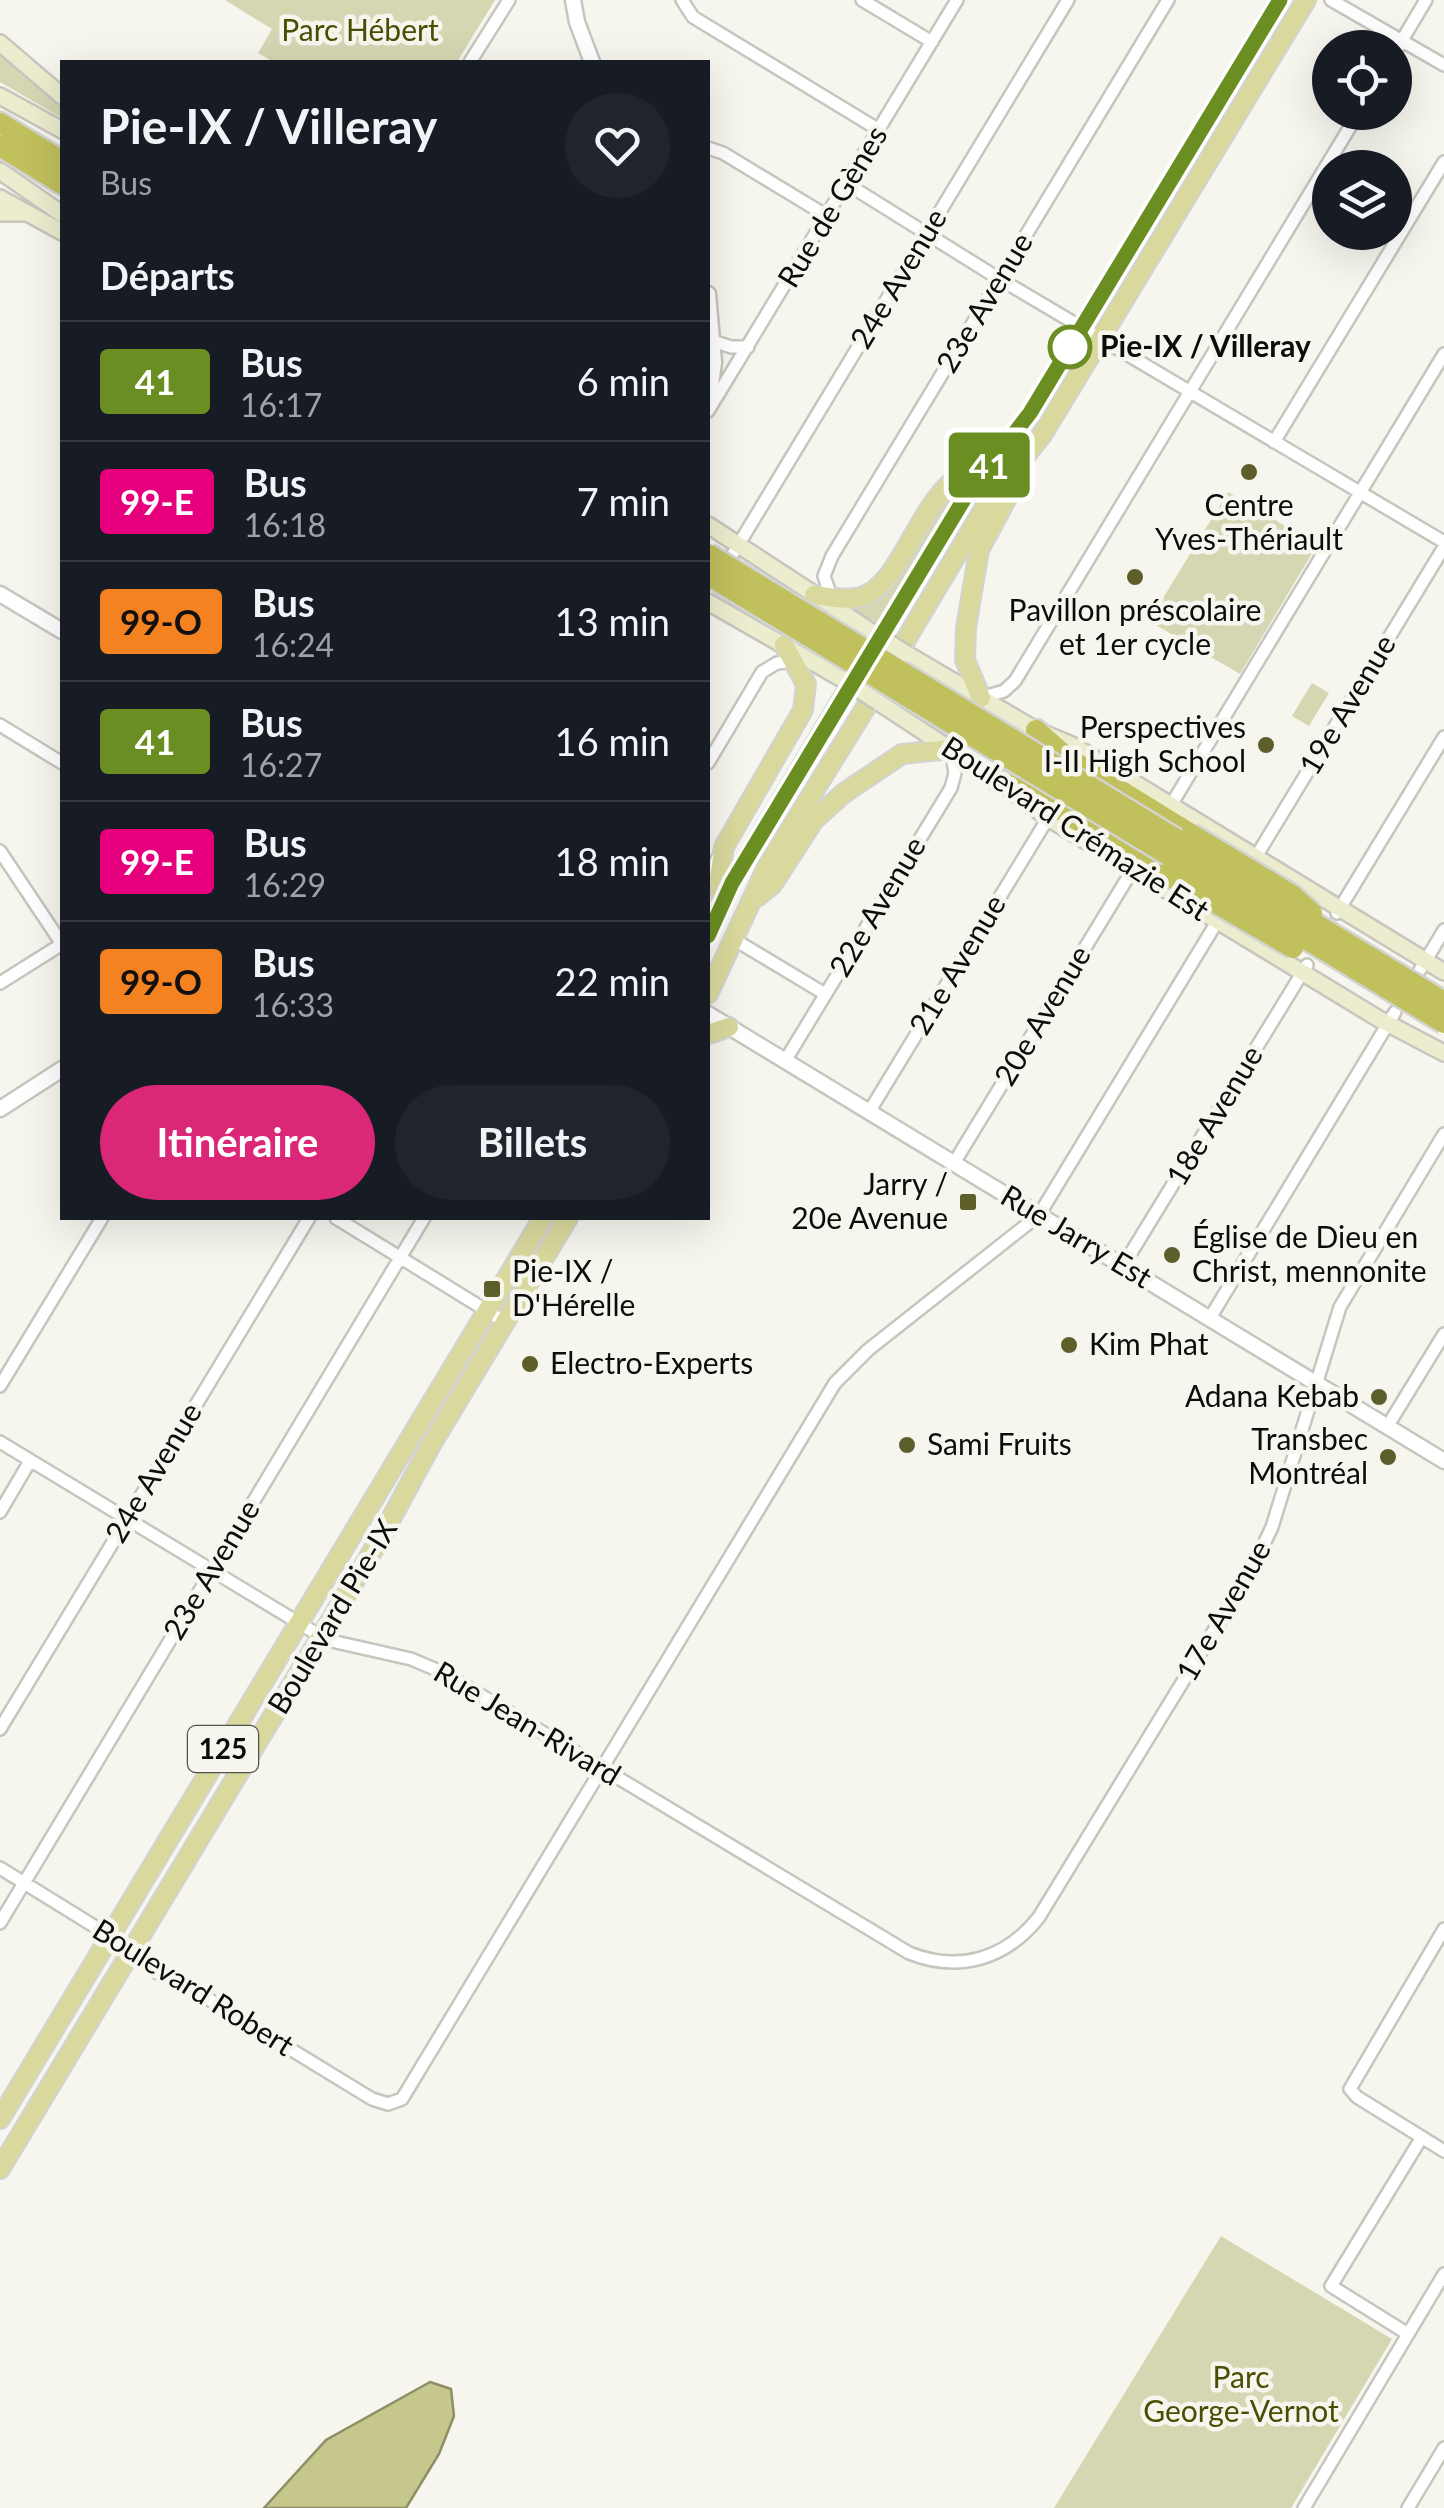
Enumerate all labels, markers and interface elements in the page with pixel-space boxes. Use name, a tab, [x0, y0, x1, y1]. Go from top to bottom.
park label: Parc Hébert	[281, 11, 439, 47]
map controls	[1312, 30, 1412, 250]
button: locate	[1312, 30, 1412, 130]
button: heart	[565, 93, 670, 198]
text: Pie-IX / Villeray	[100, 97, 437, 154]
street label: Rue de Gènes	[769, 119, 894, 293]
button: layers	[1312, 150, 1412, 250]
text: Bus	[100, 163, 152, 202]
street label: 24e Avenue	[842, 202, 953, 354]
street label: 23e Avenue	[928, 226, 1039, 378]
text: Départs	[100, 252, 235, 298]
marker: Pie-IX / Villeray	[1049, 326, 1091, 368]
place label: Pie-IX / Villeray	[1100, 327, 1311, 363]
text: Bus	[240, 339, 303, 385]
text: 6 min	[577, 358, 670, 404]
text: 41	[135, 360, 175, 402]
text: 16:17	[240, 385, 322, 424]
line badge: 41	[944, 432, 1034, 498]
text: 41	[969, 444, 1009, 486]
text: Bus	[244, 459, 307, 505]
marker: Centre Yves-Thériault	[1238, 461, 1260, 483]
text: 7 min	[577, 478, 670, 524]
text: 99-E	[120, 480, 194, 522]
place label: Centre Yves-Thériault	[1155, 486, 1343, 556]
text: 16:18	[244, 505, 326, 544]
marker: Pavillon préscolaire et 1er cycle	[1124, 566, 1146, 588]
text: Bus	[252, 579, 315, 625]
place label: Pavillon préscolaire et 1er cycle	[1009, 591, 1261, 661]
text: 13 min	[555, 598, 670, 644]
text: 99-O	[120, 600, 202, 642]
text: 16:24	[252, 625, 334, 664]
street label: 19e Avenue	[1291, 628, 1402, 780]
text: Bus	[240, 699, 303, 745]
place label: Perspectives I-II High School	[1044, 708, 1246, 778]
text: 16 min	[555, 718, 670, 764]
text: 41	[135, 720, 175, 762]
street label: Boulevard Crémazie Est	[936, 727, 1217, 927]
marker: Perspectives I-II High School	[1255, 734, 1277, 756]
text: 16:27	[240, 745, 322, 784]
text: Bus	[244, 819, 307, 865]
street label: 22e Avenue	[821, 830, 932, 982]
text: 18 min	[555, 838, 670, 884]
text: 99-E	[120, 840, 194, 882]
text: 16:29	[244, 865, 326, 904]
street label: 21e Avenue	[901, 888, 1012, 1040]
text: Bus	[252, 939, 315, 985]
street label: 20e Avenue	[986, 939, 1097, 1091]
text: 22 min	[555, 958, 670, 1004]
text: 99-O	[120, 960, 202, 1002]
text: 16:33	[252, 985, 334, 1024]
street label: 18e Avenue	[1158, 1039, 1269, 1191]
button: Itinéraire	[100, 1085, 375, 1200]
button: Billets	[395, 1085, 670, 1200]
place label: Jarry / 20e Avenue	[791, 1165, 948, 1235]
street label: Rue Jarry Est	[995, 1176, 1159, 1295]
marker: Jarry / 20e Avenue	[957, 1191, 979, 1213]
place label: Église de Dieu en Christ, mennonite	[1192, 1218, 1427, 1288]
marker: Église de Dieu en Christ, mennonite	[1161, 1244, 1183, 1266]
place label: Pie-IX / D'Hérelle	[512, 1252, 635, 1322]
marker: Pie-IX / D'Hérelle	[481, 1278, 503, 1300]
place label: Kim Phat	[1089, 1325, 1209, 1361]
marker: Kim Phat	[1058, 1334, 1080, 1356]
place label: Electro-Experts	[550, 1344, 753, 1380]
marker: Electro-Experts	[519, 1353, 541, 1375]
place label: Adana Kebab	[1185, 1377, 1359, 1413]
marker: Adana Kebab	[1368, 1386, 1390, 1408]
street label: 24e Avenue	[97, 1396, 208, 1548]
place label: Transbec Montréal	[1248, 1420, 1368, 1490]
place label: Sami Fruits	[927, 1425, 1072, 1461]
marker: Sami Fruits	[896, 1434, 918, 1456]
marker: Transbec Montréal	[1377, 1446, 1399, 1468]
street label: 23e Avenue	[155, 1493, 266, 1645]
street label: Boulevard Pie-IX	[259, 1512, 404, 1720]
street label: 17e Avenue	[1168, 1533, 1277, 1687]
street label: Rue Jean-Rivard	[428, 1652, 628, 1792]
road number: 125	[188, 1726, 258, 1772]
street label: Boulevard Robert	[87, 1910, 301, 2063]
park label: Parc George-Vernot	[1143, 2358, 1339, 2428]

